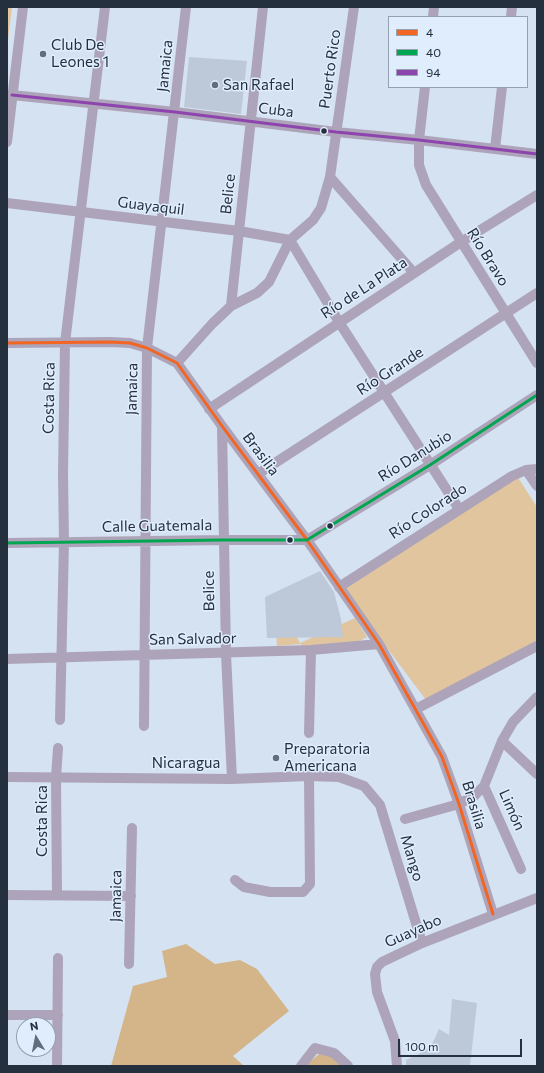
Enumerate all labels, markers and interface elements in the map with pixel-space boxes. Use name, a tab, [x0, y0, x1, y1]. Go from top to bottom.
legend	[388, 16, 528, 88]
text: 4	[426, 25, 433, 39]
street label: Puerto Rico	[316, 28, 344, 110]
place label: Club De Leones 1	[51, 36, 109, 71]
street label: Jamaica	[153, 39, 177, 93]
text: 40	[426, 45, 441, 59]
marker: Club De Leones 1	[38, 49, 48, 59]
text: 94	[426, 65, 440, 79]
place label: San Rafael	[223, 76, 294, 94]
marker: San Rafael	[210, 80, 220, 90]
street label: Cuba	[257, 99, 295, 121]
unlabelled marker	[319, 126, 329, 136]
street label: Belice	[217, 173, 239, 215]
street label: Guayaquil	[116, 193, 186, 219]
street label: Río Bravo	[463, 225, 513, 289]
street label: Río de La Plata	[317, 253, 411, 323]
street label: Río Grande	[353, 343, 427, 399]
street label: Costa Rica	[39, 362, 59, 434]
street label: Jamaica	[123, 363, 141, 415]
street label: Río Danubio	[375, 426, 455, 486]
street label: Brasilia	[239, 429, 283, 479]
street label: Río Colorado	[386, 479, 470, 543]
street label: Calle Guatemala	[102, 516, 212, 536]
unlabelled marker	[325, 521, 335, 531]
unlabelled marker	[285, 535, 295, 545]
street label: Belice	[200, 571, 218, 611]
street label: San Salvador	[149, 629, 237, 649]
place label: Preparatoria Americana	[284, 740, 370, 775]
marker: Preparatoria Americana	[271, 753, 281, 763]
street label: Nicaragua	[152, 754, 220, 772]
street label: Brasilia	[458, 779, 490, 831]
street label: Costa Rica	[33, 785, 51, 857]
street label: Limón	[495, 787, 529, 833]
street label: Mango	[396, 833, 428, 883]
street label: Jamaica	[107, 870, 125, 922]
street label: Guayabo	[382, 911, 444, 951]
north arrow	[16, 1017, 56, 1057]
text: N	[29, 1019, 39, 1033]
scale bar	[400, 1031, 524, 1057]
text: 100 m	[405, 1039, 439, 1053]

